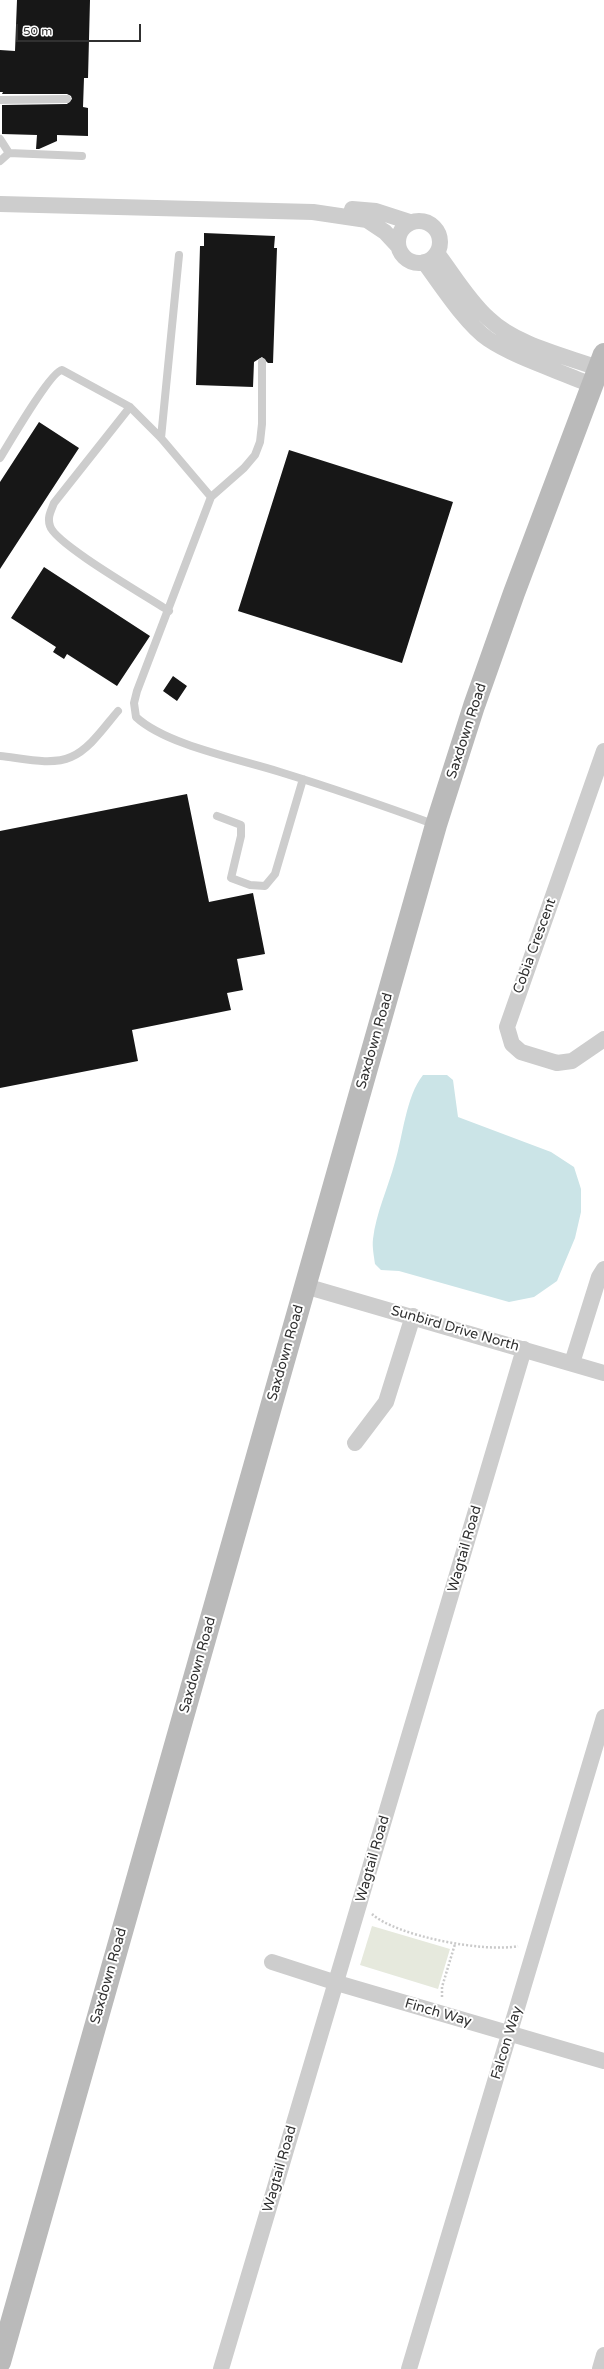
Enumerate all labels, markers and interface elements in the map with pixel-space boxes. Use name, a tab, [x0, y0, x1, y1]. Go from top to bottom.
scale bar	[18, 16, 143, 42]
text: 50 m	[23, 24, 52, 38]
street label: Saxdown Road	[444, 681, 490, 781]
street label: Cobia Crescent	[510, 896, 560, 996]
street label: Saxdown Road	[353, 991, 397, 1091]
street label: Saxdown Road	[264, 1303, 308, 1403]
street label: Sunbird Drive North	[389, 1303, 521, 1355]
street label: Wagtail Road	[445, 1504, 485, 1594]
street label: Saxdown Road	[176, 1615, 220, 1715]
street label: Wagtail Road	[353, 1814, 393, 1904]
street label: Saxdown Road	[87, 1926, 131, 2026]
street label: Finch Way	[403, 1995, 473, 2031]
street label: Falcon Way	[488, 2004, 526, 2082]
street label: Wagtail Road	[260, 2124, 300, 2214]

